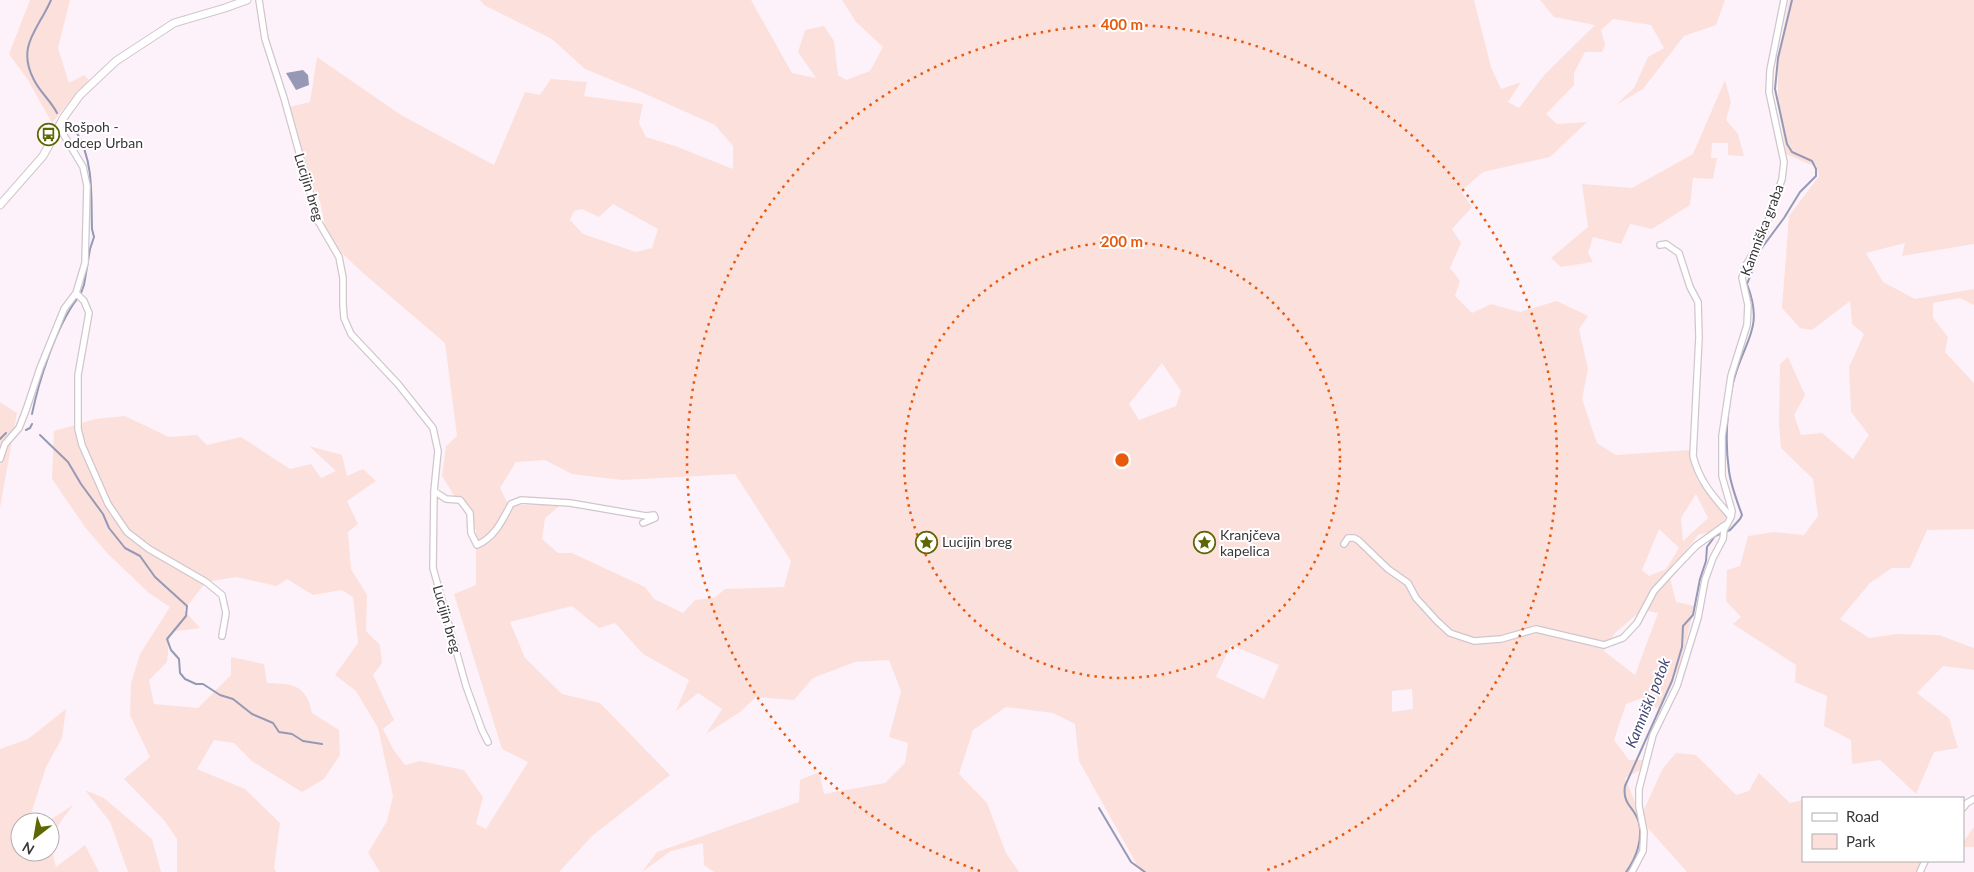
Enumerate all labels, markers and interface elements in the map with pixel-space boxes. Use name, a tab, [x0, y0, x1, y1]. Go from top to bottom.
text: 400 m	[1101, 15, 1143, 33]
place label: Rošpoh - odcep Urban	[64, 118, 143, 151]
bus stop icon: Rošpoh - odcep Urban	[36, 123, 60, 147]
street label: Lucijin breg	[291, 151, 328, 223]
street label: Kamniška graba	[1736, 182, 1787, 278]
text: 200 m	[1101, 232, 1143, 250]
centre of rings	[1113, 451, 1131, 469]
place label: Kranjčeva kapelica	[1220, 526, 1280, 559]
place icon: Lucijin breg	[914, 530, 938, 554]
place icon: Kranjčeva kapelica	[1192, 531, 1216, 555]
place label: Lucijin breg	[942, 533, 1012, 550]
street label: Lucijin breg	[430, 583, 465, 655]
water label: Kamniški potok	[1621, 654, 1674, 750]
legend	[1802, 797, 1964, 862]
text: Road	[1846, 807, 1879, 825]
north arrow	[10, 812, 60, 862]
text: Park	[1846, 832, 1876, 850]
text: N	[19, 839, 37, 859]

